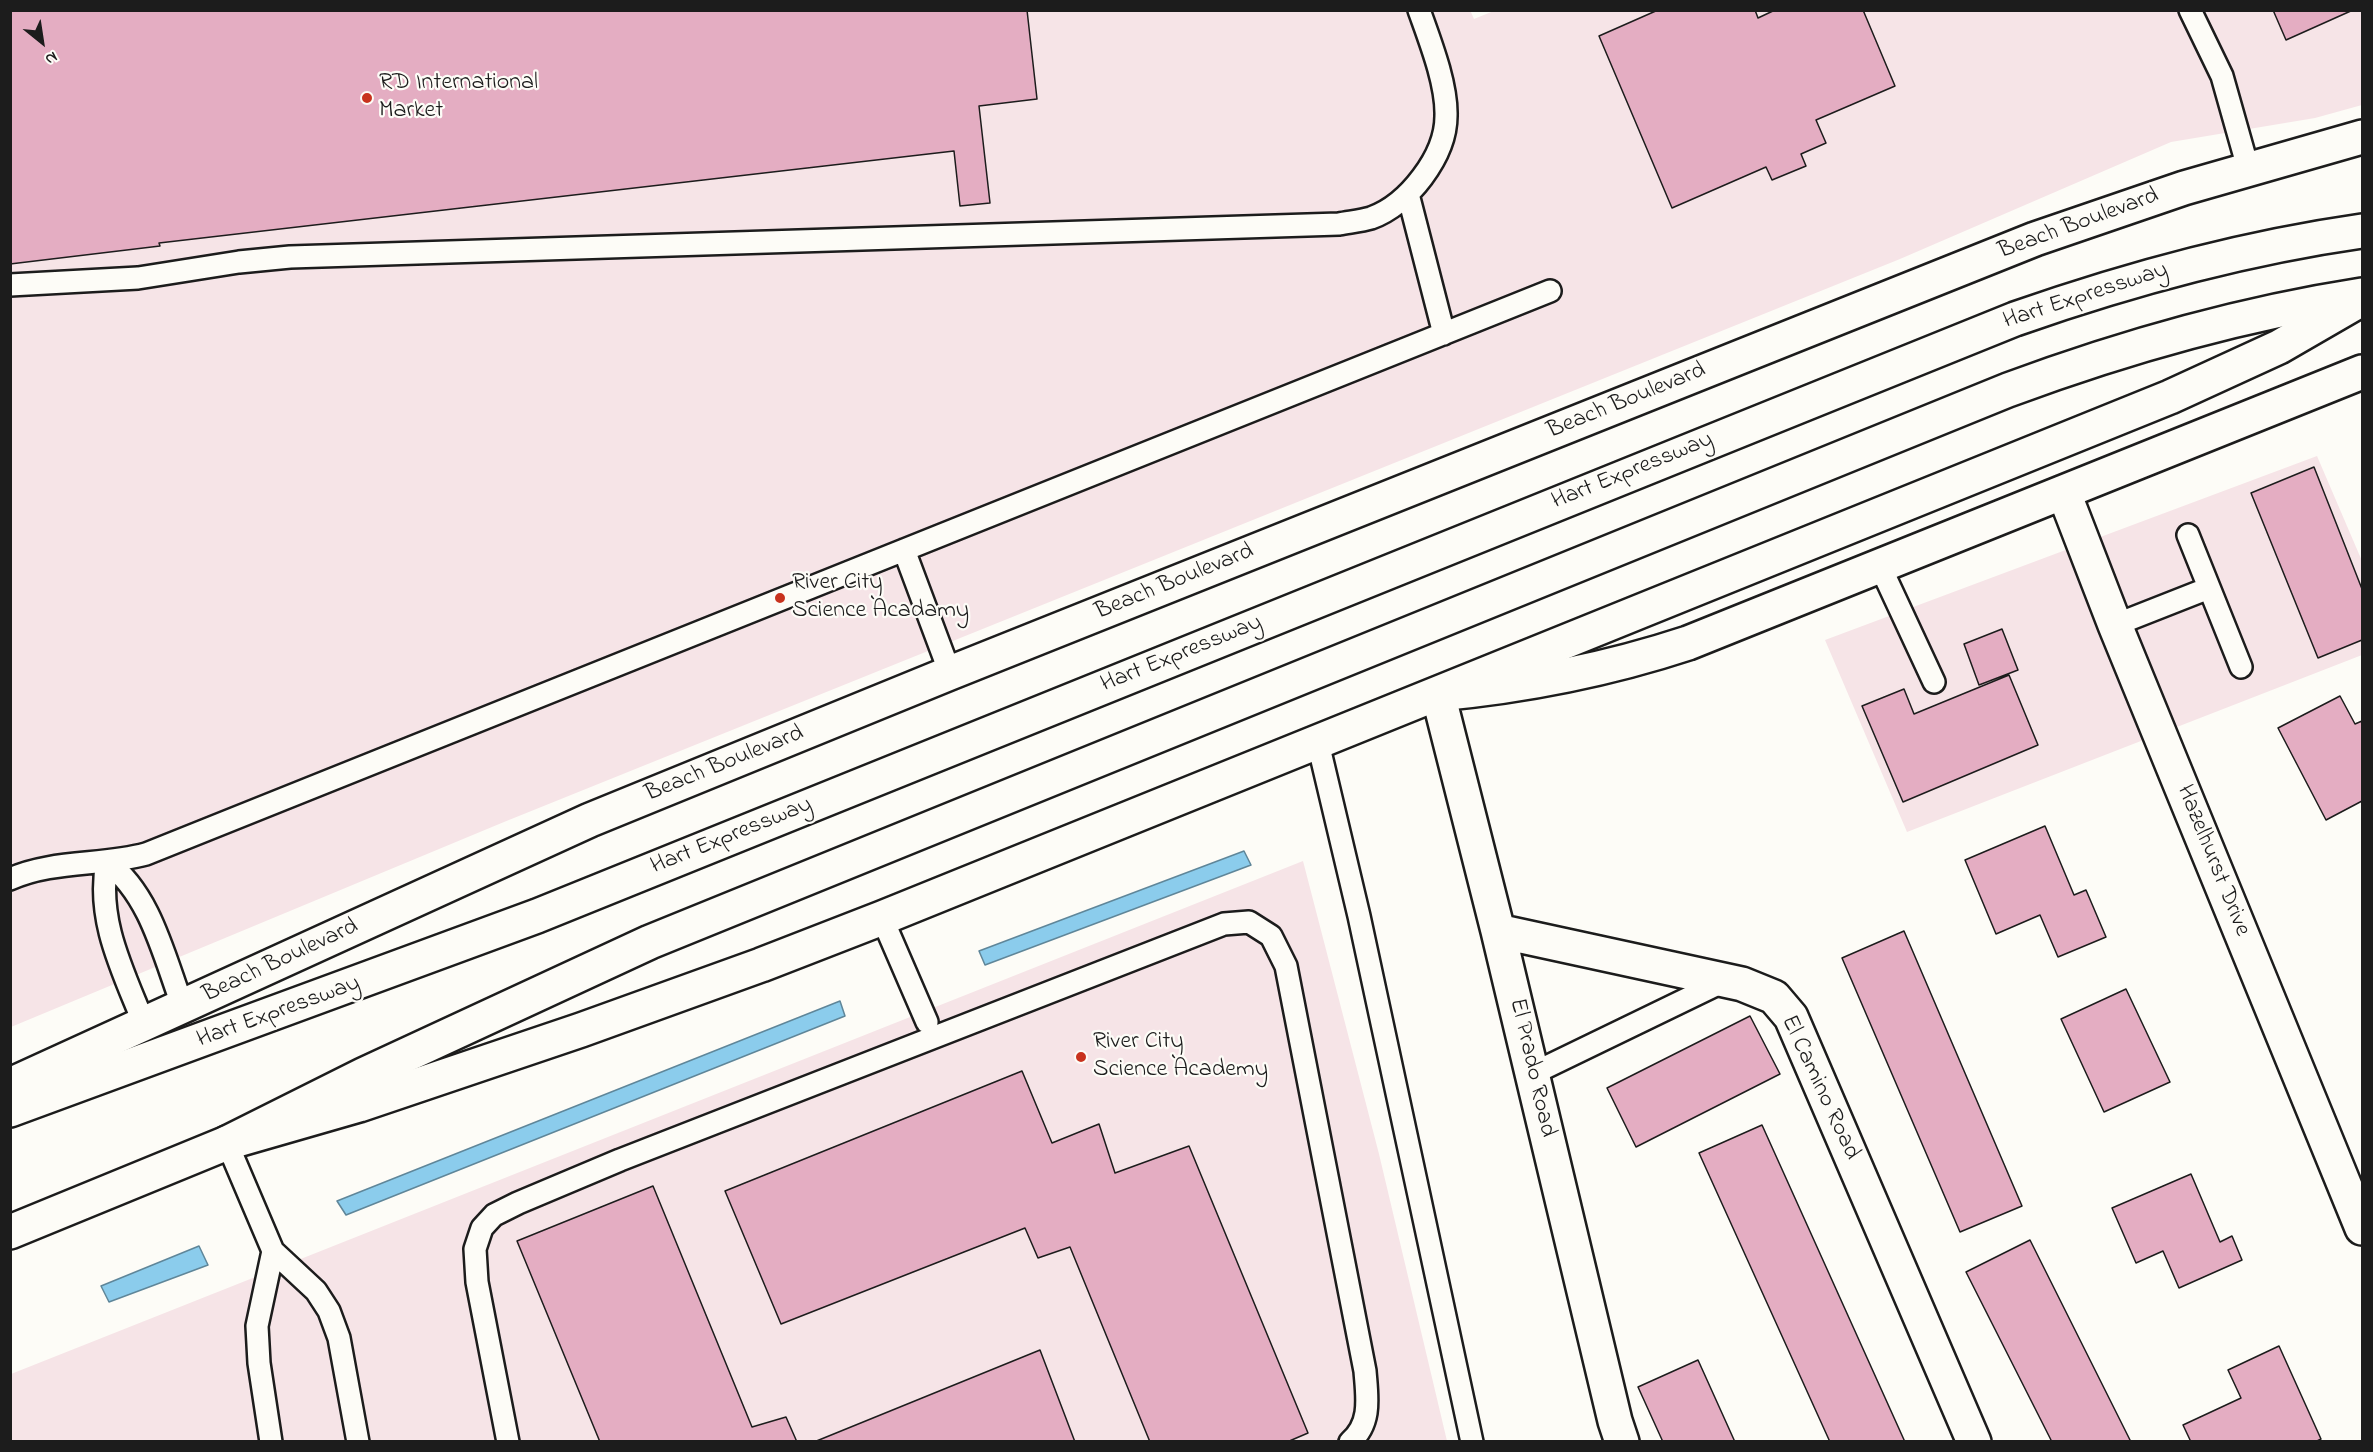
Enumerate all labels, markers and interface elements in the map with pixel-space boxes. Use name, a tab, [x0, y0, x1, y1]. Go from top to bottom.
north arrow	[12, 12, 72, 72]
text: N	[40, 44, 62, 71]
place label: RD International Market	[379, 70, 538, 126]
marker: RD International Market	[360, 91, 374, 105]
street label: Beach Boulevard	[1995, 183, 2163, 267]
street label: Hart Expressway	[2000, 257, 2172, 337]
street label: Beach Boulevard	[1544, 357, 1710, 447]
street label: Hart Expressway	[1548, 427, 1718, 517]
street label: Beach Boulevard	[1092, 538, 1258, 628]
place label: River City Science Acadamy	[792, 570, 969, 626]
marker: River City Science Acadamy	[773, 591, 787, 605]
street label: Hart Expressway	[1097, 610, 1267, 700]
street label: Beach Boulevard	[642, 720, 808, 810]
street label: Hazelhurst Drive	[2169, 781, 2255, 941]
street label: Hart Expressway	[647, 792, 817, 882]
street label: Beach Boulevard	[199, 913, 363, 1011]
street label: Hart Expressway	[194, 970, 364, 1056]
street label: El Prado Road	[1501, 996, 1561, 1140]
street label: El Camino Road	[1773, 1011, 1865, 1165]
place label: River City Science Academy	[1093, 1029, 1268, 1085]
marker: River City Science Academy	[1074, 1050, 1088, 1064]

